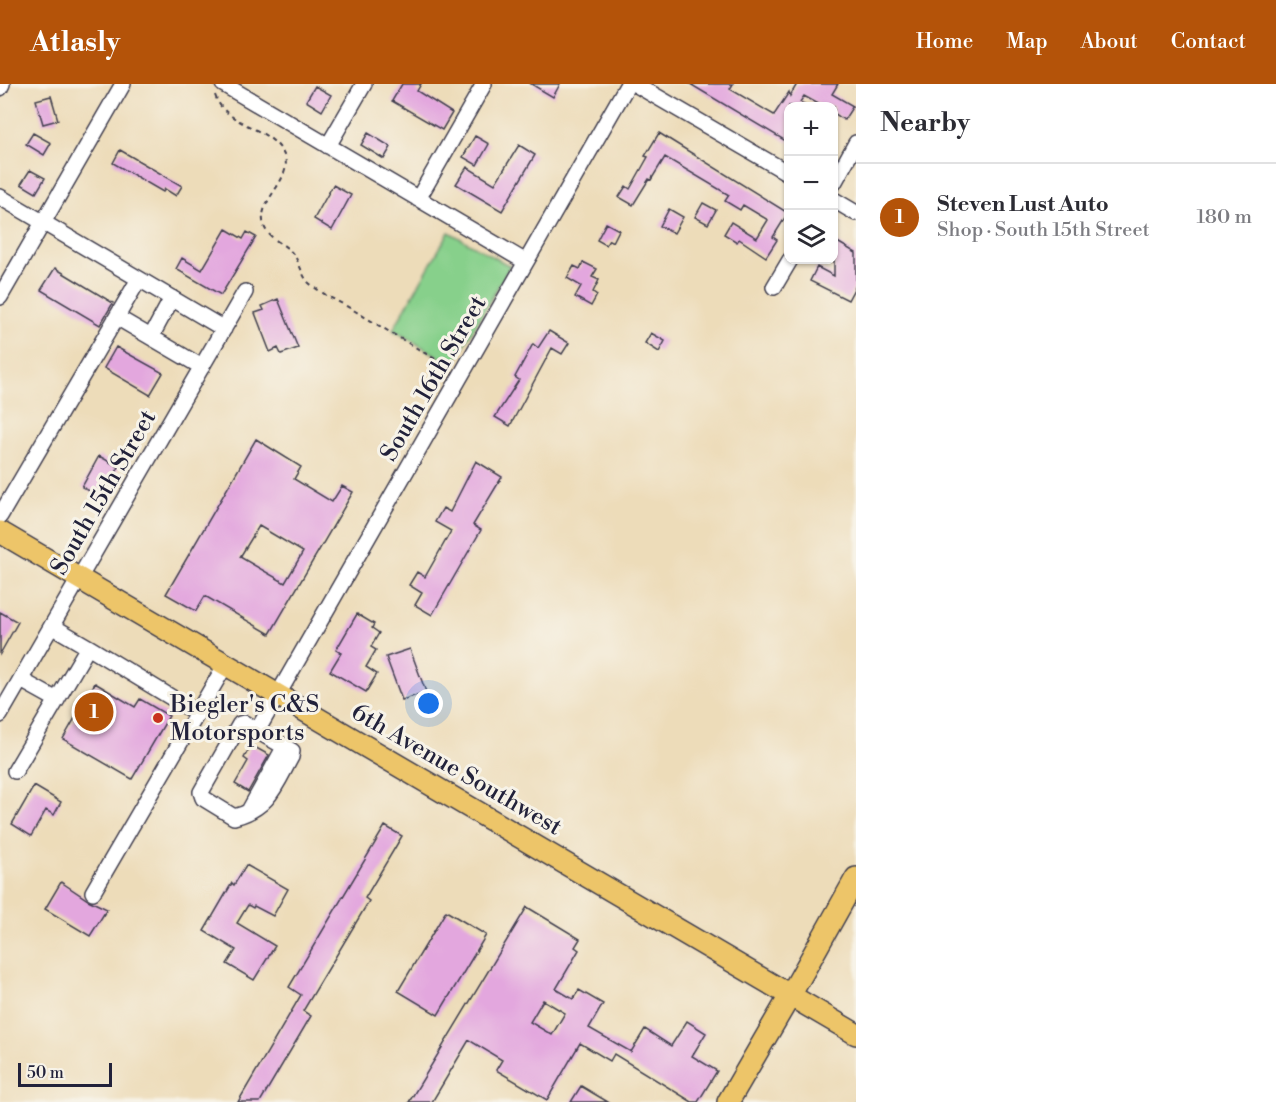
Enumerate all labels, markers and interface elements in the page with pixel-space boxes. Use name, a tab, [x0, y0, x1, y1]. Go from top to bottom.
text: Atlasly	[30, 25, 120, 60]
text: Home	[916, 29, 973, 55]
text: Map	[1006, 29, 1048, 55]
text: About	[1081, 29, 1138, 55]
text: Contact	[1171, 29, 1246, 55]
map controls	[784, 102, 838, 264]
button: +	[784, 102, 838, 156]
text: Nearby	[880, 107, 970, 139]
button: −	[784, 156, 838, 210]
text: Steven Lust Auto	[937, 191, 1109, 218]
text: 1	[895, 205, 904, 230]
text: 180 m	[1197, 205, 1252, 230]
button: layers	[784, 210, 838, 264]
text: Shop · South 15th Street	[937, 218, 1150, 243]
street label: South 16th Street	[374, 290, 494, 467]
street label: South 15th Street	[44, 404, 164, 580]
your location	[414, 689, 443, 718]
pin: 1	[74, 690, 113, 734]
place label: Biegler's C&S Motorsports	[169, 690, 319, 748]
street label: 6th Avenue Southwest	[346, 697, 568, 843]
marker: Biegler's C&S Motorsports	[151, 711, 165, 725]
scale bar	[18, 1060, 112, 1088]
text: 50 m	[27, 1063, 64, 1083]

